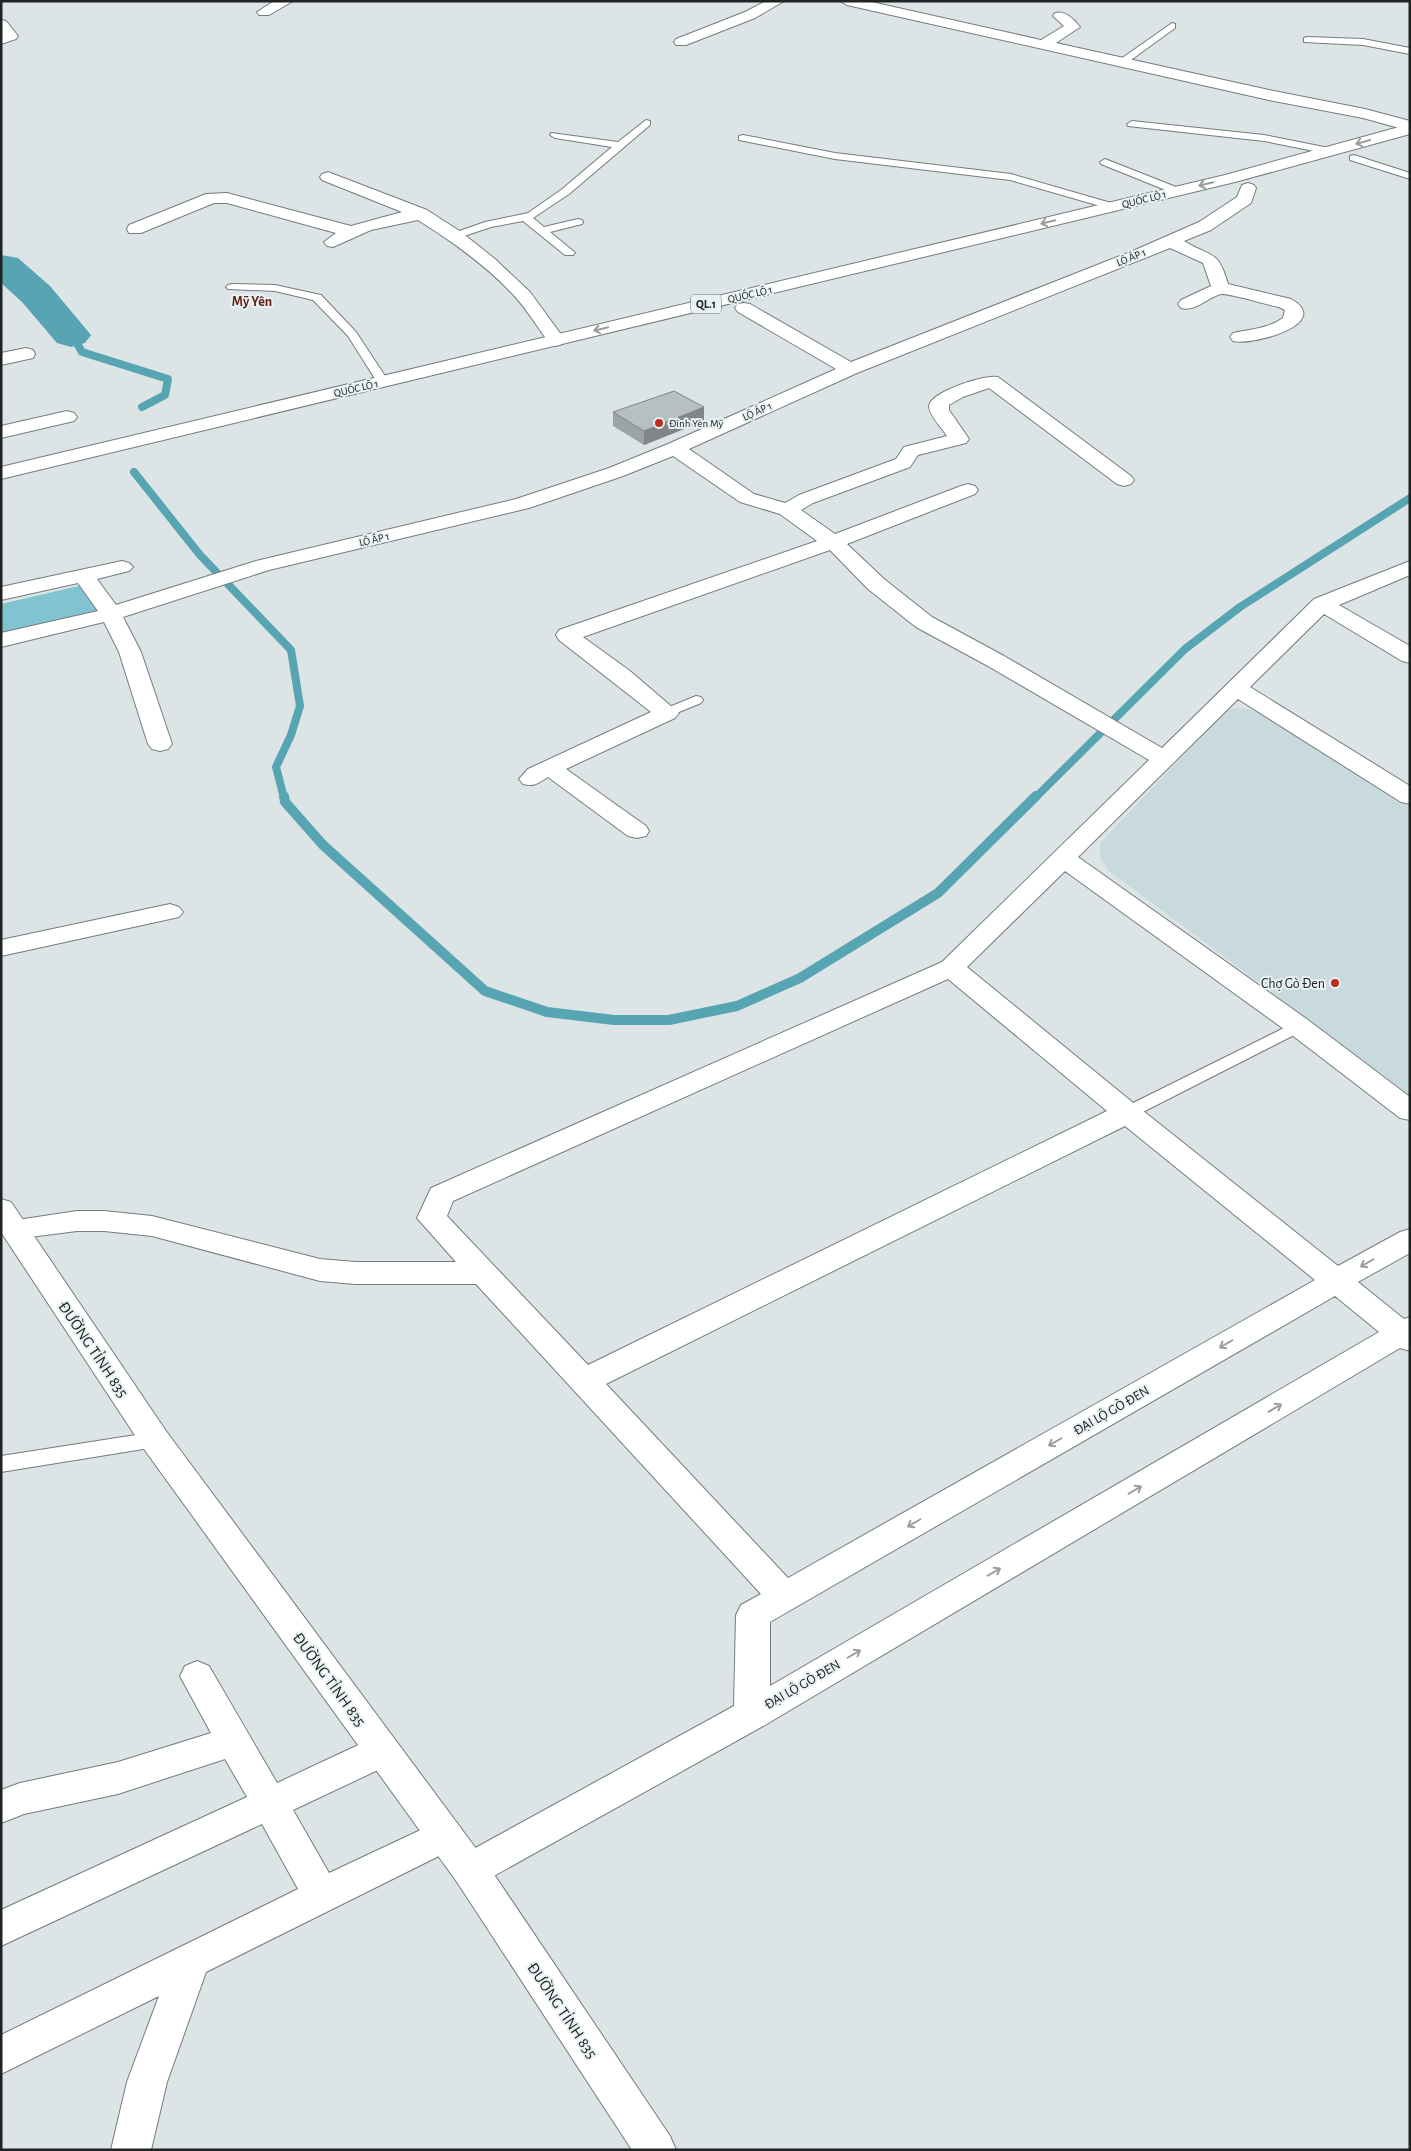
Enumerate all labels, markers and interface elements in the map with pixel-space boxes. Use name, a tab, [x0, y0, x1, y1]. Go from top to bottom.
one-way arrow	[1355, 137, 1371, 147]
one-way arrow	[1199, 180, 1215, 189]
street label: QUỐC LỘ 1	[1120, 187, 1167, 210]
one-way arrow	[1041, 218, 1057, 228]
street label: LỘ ẤP 1	[1114, 245, 1147, 268]
street label: QUỐC LỘ 1	[726, 282, 773, 305]
road number: QL.1	[691, 294, 721, 314]
district label: Mỹ Yên	[232, 295, 272, 309]
one-way arrow	[593, 325, 609, 335]
street label: QUỐC LỘ 1	[332, 376, 379, 399]
street label: LỘ ẤP 1	[740, 398, 773, 423]
marker: Đình Yên Mỹ	[653, 417, 665, 429]
place label: Đình Yên Mỹ	[669, 418, 724, 429]
street label: LỘ ẤP 1	[357, 529, 390, 548]
place label: Chợ Gò Đen	[1261, 977, 1325, 991]
marker: Chợ Gò Đen	[1329, 977, 1341, 989]
one-way arrow	[1360, 1258, 1375, 1268]
street label: ĐƯỜNG TỈNH 835	[55, 1298, 133, 1400]
one-way arrow	[1219, 1339, 1234, 1349]
street label: ĐẠI LỘ GÒ ĐEN	[1070, 1381, 1152, 1438]
one-way arrow	[1267, 1402, 1281, 1412]
one-way arrow	[1048, 1437, 1063, 1447]
one-way arrow	[1127, 1484, 1141, 1494]
one-way arrow	[907, 1518, 922, 1528]
one-way arrow	[987, 1566, 1001, 1576]
street label: ĐƯỜNG TỈNH 835	[290, 1629, 370, 1729]
one-way arrow	[846, 1648, 861, 1658]
street label: ĐẠI LỘ GÒ ĐEN	[761, 1655, 843, 1712]
street label: ĐƯỜNG TỈNH 835	[524, 1959, 602, 2061]

